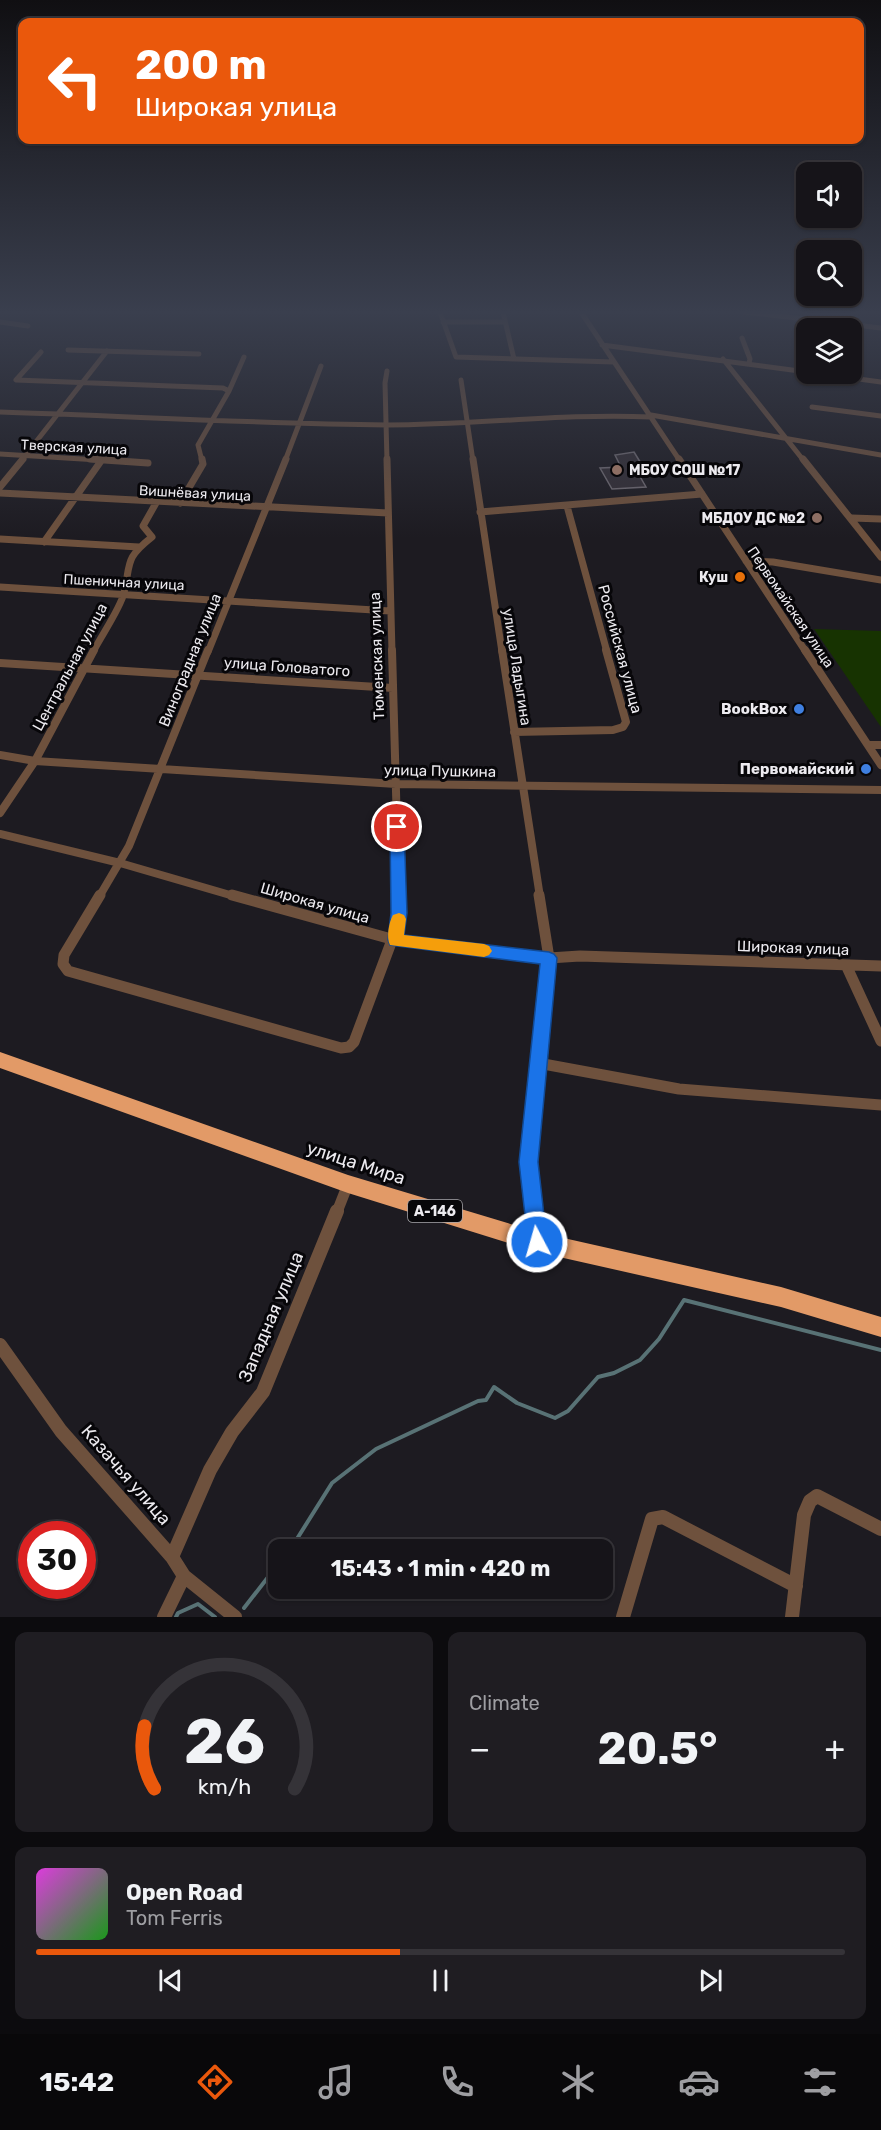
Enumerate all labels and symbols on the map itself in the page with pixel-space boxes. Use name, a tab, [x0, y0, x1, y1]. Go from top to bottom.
street label: Тверская улица	[20, 436, 128, 459]
place label: МБОУ СОШ №17	[629, 462, 740, 479]
marker: МБОУ СОШ №17	[610, 463, 624, 477]
street label: Вишнёвая улица	[139, 482, 251, 505]
place label: МБДОУ ДС №2	[701, 510, 805, 527]
marker: МБДОУ ДС №2	[810, 511, 824, 525]
street label: Первомайская улица	[744, 544, 837, 671]
place label: Куш	[699, 569, 728, 586]
marker: Куш	[733, 570, 747, 584]
street label: Пшеничная улица	[63, 571, 185, 594]
street label: Российская улица	[594, 583, 646, 715]
street label: Виноградная улица	[155, 591, 225, 729]
street label: Тюменская улица	[366, 592, 388, 720]
street label: Центральная улица	[29, 600, 111, 734]
street label: улица Ладыгина	[499, 607, 535, 727]
street label: улица Головатого	[223, 654, 351, 680]
place label: BookBox	[721, 700, 787, 718]
marker: BookBox	[792, 702, 806, 716]
place label: Первомайский	[740, 760, 854, 778]
street label: улица Пушкина	[384, 761, 496, 781]
marker: Первомайский	[859, 762, 873, 776]
pin	[371, 801, 422, 852]
street label: Широкая улица	[259, 879, 371, 927]
street label: Широкая улица	[737, 937, 849, 959]
street label: улица Мира	[304, 1137, 408, 1189]
road number: А-146	[408, 1200, 462, 1222]
position arrow	[505, 1210, 569, 1274]
street label: Западная улица	[234, 1249, 308, 1385]
street label: Казачья улица	[77, 1420, 175, 1530]
speed limit sign: 30	[18, 1521, 96, 1599]

